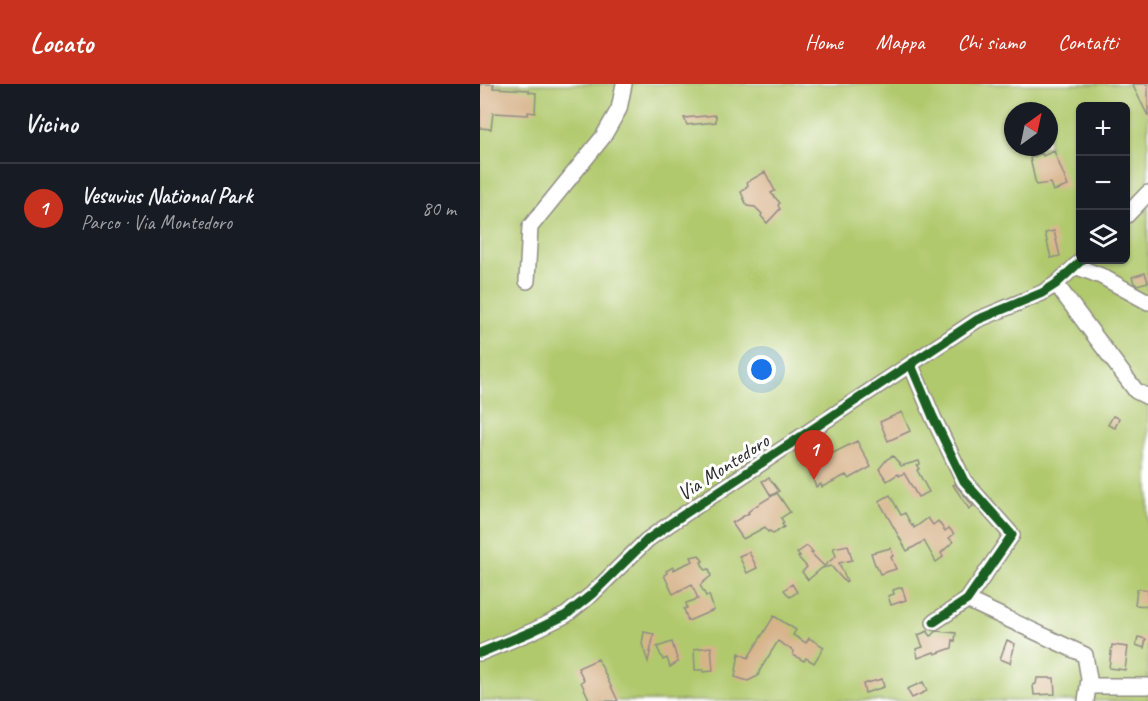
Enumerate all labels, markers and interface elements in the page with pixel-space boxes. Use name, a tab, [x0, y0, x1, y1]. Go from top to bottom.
text: Locato	[30, 25, 93, 60]
text: Home	[805, 29, 843, 55]
text: Mappa	[876, 29, 924, 55]
text: Chi siamo	[957, 29, 1025, 55]
text: Contatti	[1058, 29, 1118, 55]
north arrow	[1004, 102, 1058, 156]
map controls	[1076, 102, 1130, 264]
button: +	[1076, 102, 1130, 156]
text: Vicino	[24, 107, 78, 140]
button: −	[1076, 156, 1130, 210]
text: Vesuvius National Park	[81, 182, 252, 210]
text: 1	[39, 196, 48, 221]
text: 80 m	[422, 196, 456, 221]
text: Parco · Via Montedoro	[81, 210, 232, 235]
button: layers	[1076, 210, 1130, 264]
your location	[747, 355, 776, 384]
street label: Via Montedoro	[672, 427, 775, 506]
pin: 1	[794, 430, 834, 480]

